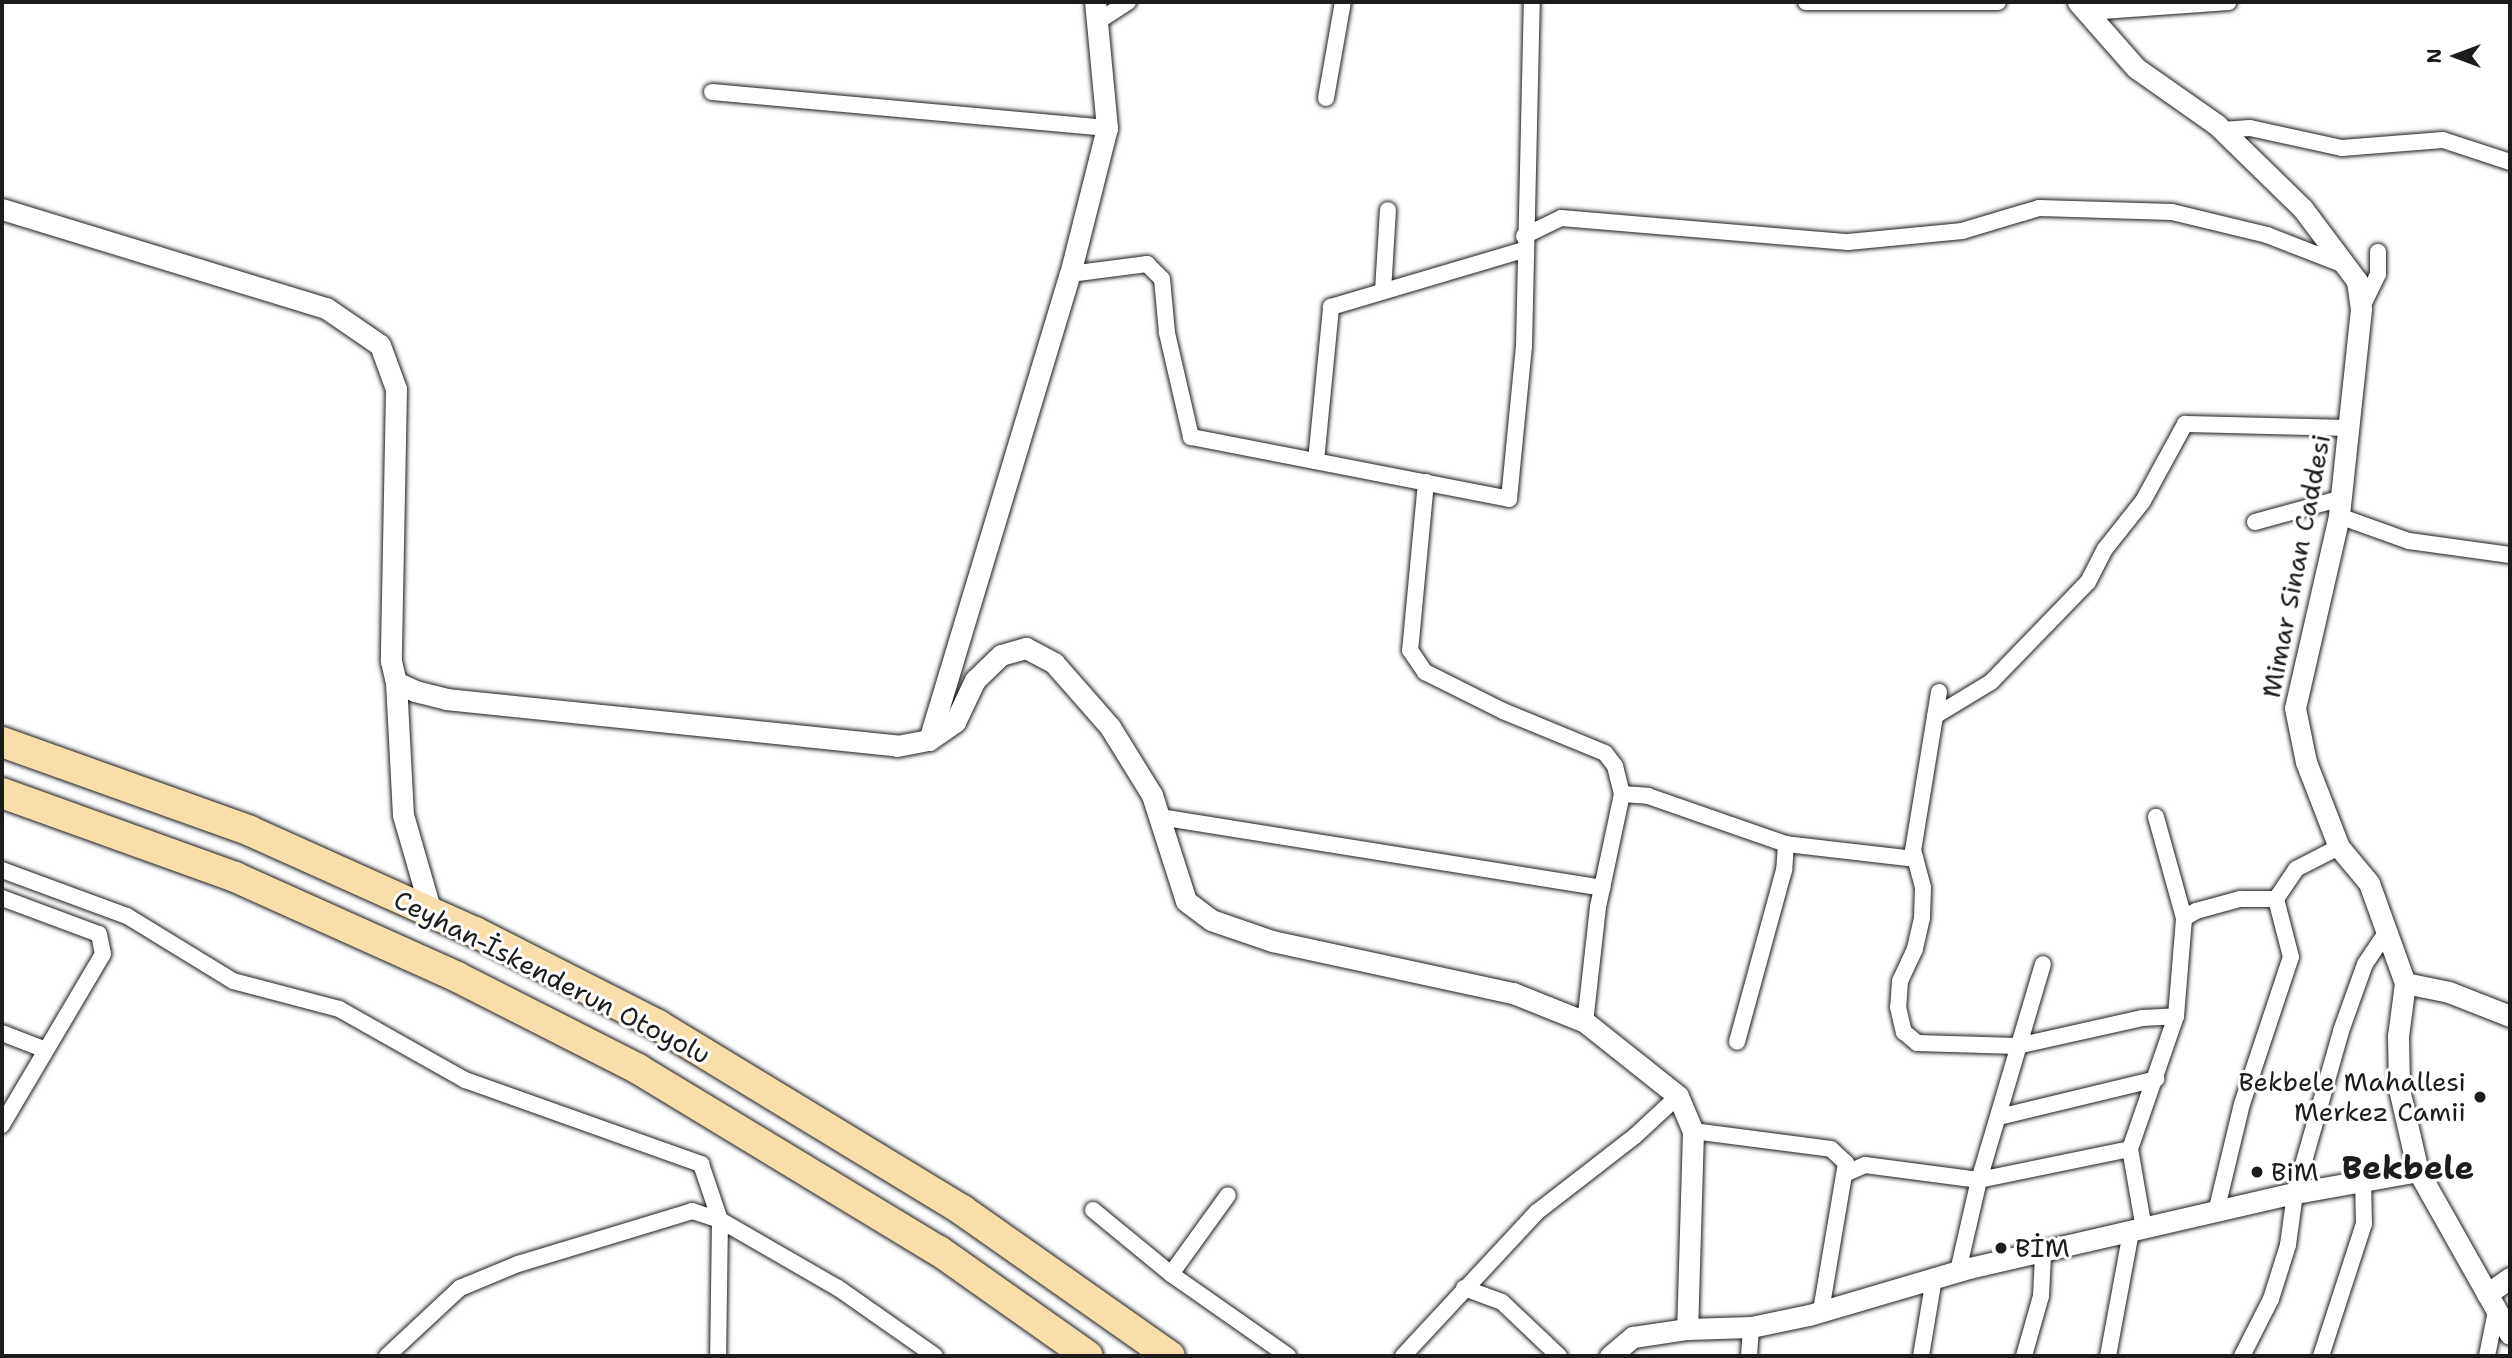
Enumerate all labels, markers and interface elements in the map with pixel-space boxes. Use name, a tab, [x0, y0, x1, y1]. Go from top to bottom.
north arrow	[2421, 21, 2491, 91]
text: N	[2422, 48, 2447, 64]
street label: Mimar Sinan Caddesi	[2255, 432, 2337, 700]
street label: Ceyhan-İskenderun Otoyolu	[389, 884, 715, 1070]
place label: Bekbele Mahallesi Merkez Camii	[2238, 1066, 2466, 1128]
marker: Bekbele Mahallesi Merkez Camii	[2472, 1089, 2488, 1105]
district label: Bekbele	[2342, 1148, 2474, 1188]
place label: BiM	[2271, 1156, 2319, 1188]
marker: BiM	[2249, 1164, 2265, 1180]
place label: BİM	[2015, 1232, 2070, 1264]
marker: BİM	[1993, 1240, 2009, 1256]

